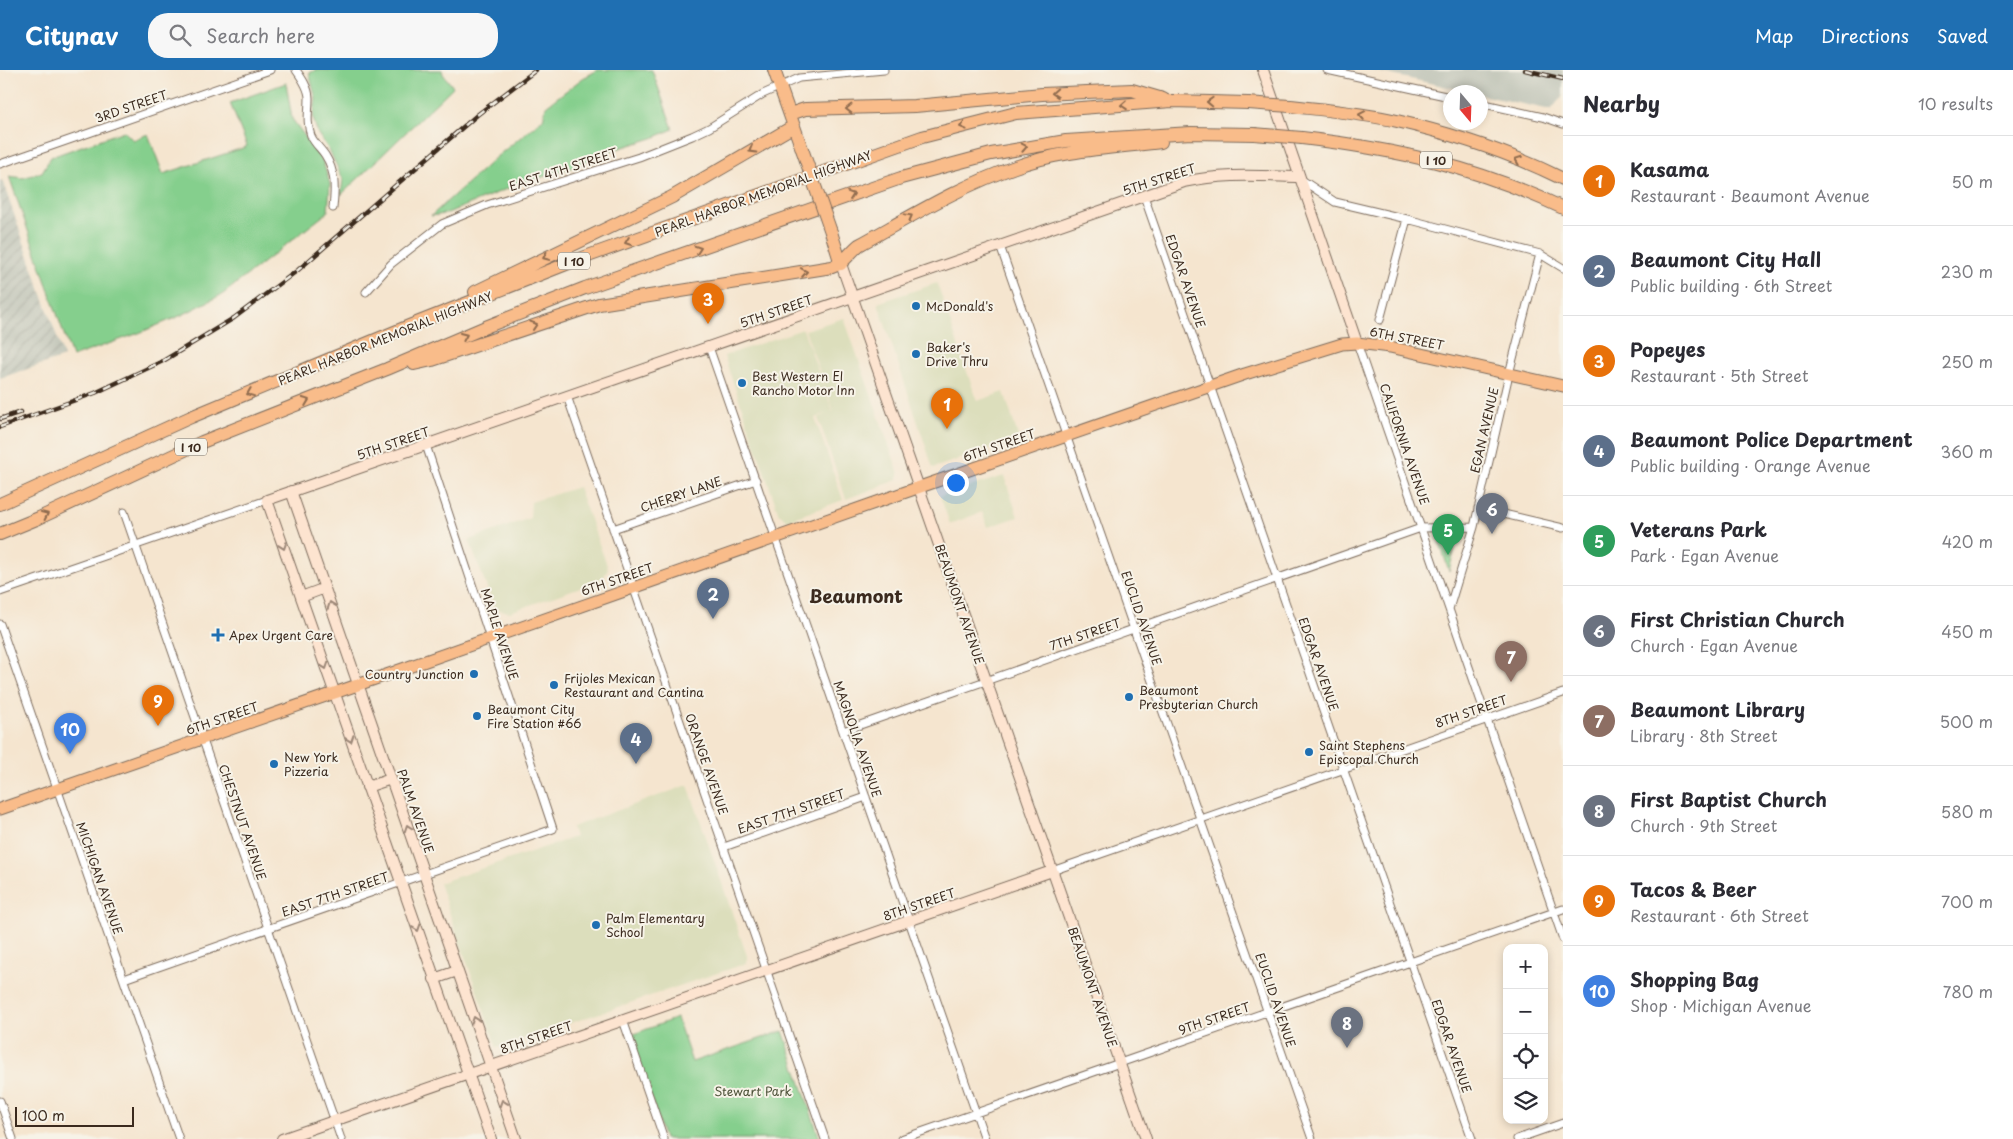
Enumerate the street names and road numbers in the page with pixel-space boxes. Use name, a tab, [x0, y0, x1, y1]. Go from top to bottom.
street label: 3RD STREET	[93, 85, 170, 127]
street label: EAST 4TH STREET	[507, 143, 620, 195]
street label: PEARL HARBOR MEMORIAL HIGHWAY	[652, 145, 874, 241]
road number: I 10	[1420, 152, 1452, 168]
street label: 5TH STREET	[1120, 158, 1199, 199]
street label: EDGAR AVENUE	[1162, 232, 1210, 330]
road number: I 10	[558, 252, 590, 270]
street label: PEARL HARBOR MEMORIAL HIGHWAY	[275, 287, 495, 389]
street label: 5TH STREET	[737, 290, 816, 332]
street label: 6TH STREET	[1368, 322, 1447, 354]
street label: CALIFORNIA AVENUE	[1376, 381, 1434, 507]
street label: EGAN AVENUE	[1465, 385, 1503, 475]
street label: 5TH STREET	[354, 422, 433, 464]
street label: 6TH STREET	[960, 424, 1038, 466]
road number: I 10	[175, 438, 207, 456]
street label: CHERRY LANE	[638, 472, 724, 516]
street label: BEAUMONT AVENUE	[931, 541, 989, 667]
street label: 6TH STREET	[578, 558, 656, 600]
street label: EUCLID AVENUE	[1117, 568, 1167, 668]
street label: MAPLE AVENUE	[477, 586, 523, 682]
street label: 7TH STREET	[1047, 613, 1124, 655]
street label: EDGAR AVENUE	[1295, 615, 1343, 713]
street label: MAGNOLIA AVENUE	[830, 678, 886, 800]
street label: 8TH STREET	[1432, 690, 1510, 732]
street label: 6TH STREET	[183, 697, 261, 739]
street label: ORANGE AVENUE	[681, 711, 733, 817]
street label: CHESTNUT AVENUE	[215, 762, 271, 882]
street label: PALM AVENUE	[393, 766, 439, 856]
street label: EAST 7TH STREET	[735, 784, 848, 838]
street label: MICHIGAN AVENUE	[72, 819, 128, 937]
street label: EAST 7TH STREET	[279, 867, 392, 921]
street label: 8TH STREET	[880, 883, 958, 925]
street label: BEAUMONT AVENUE	[1064, 924, 1122, 1050]
street label: EUCLID AVENUE	[1251, 950, 1301, 1050]
street label: 9TH STREET	[1176, 997, 1253, 1039]
street label: EDGAR AVENUE	[1428, 997, 1476, 1095]
street label: 8TH STREET	[497, 1016, 575, 1058]

